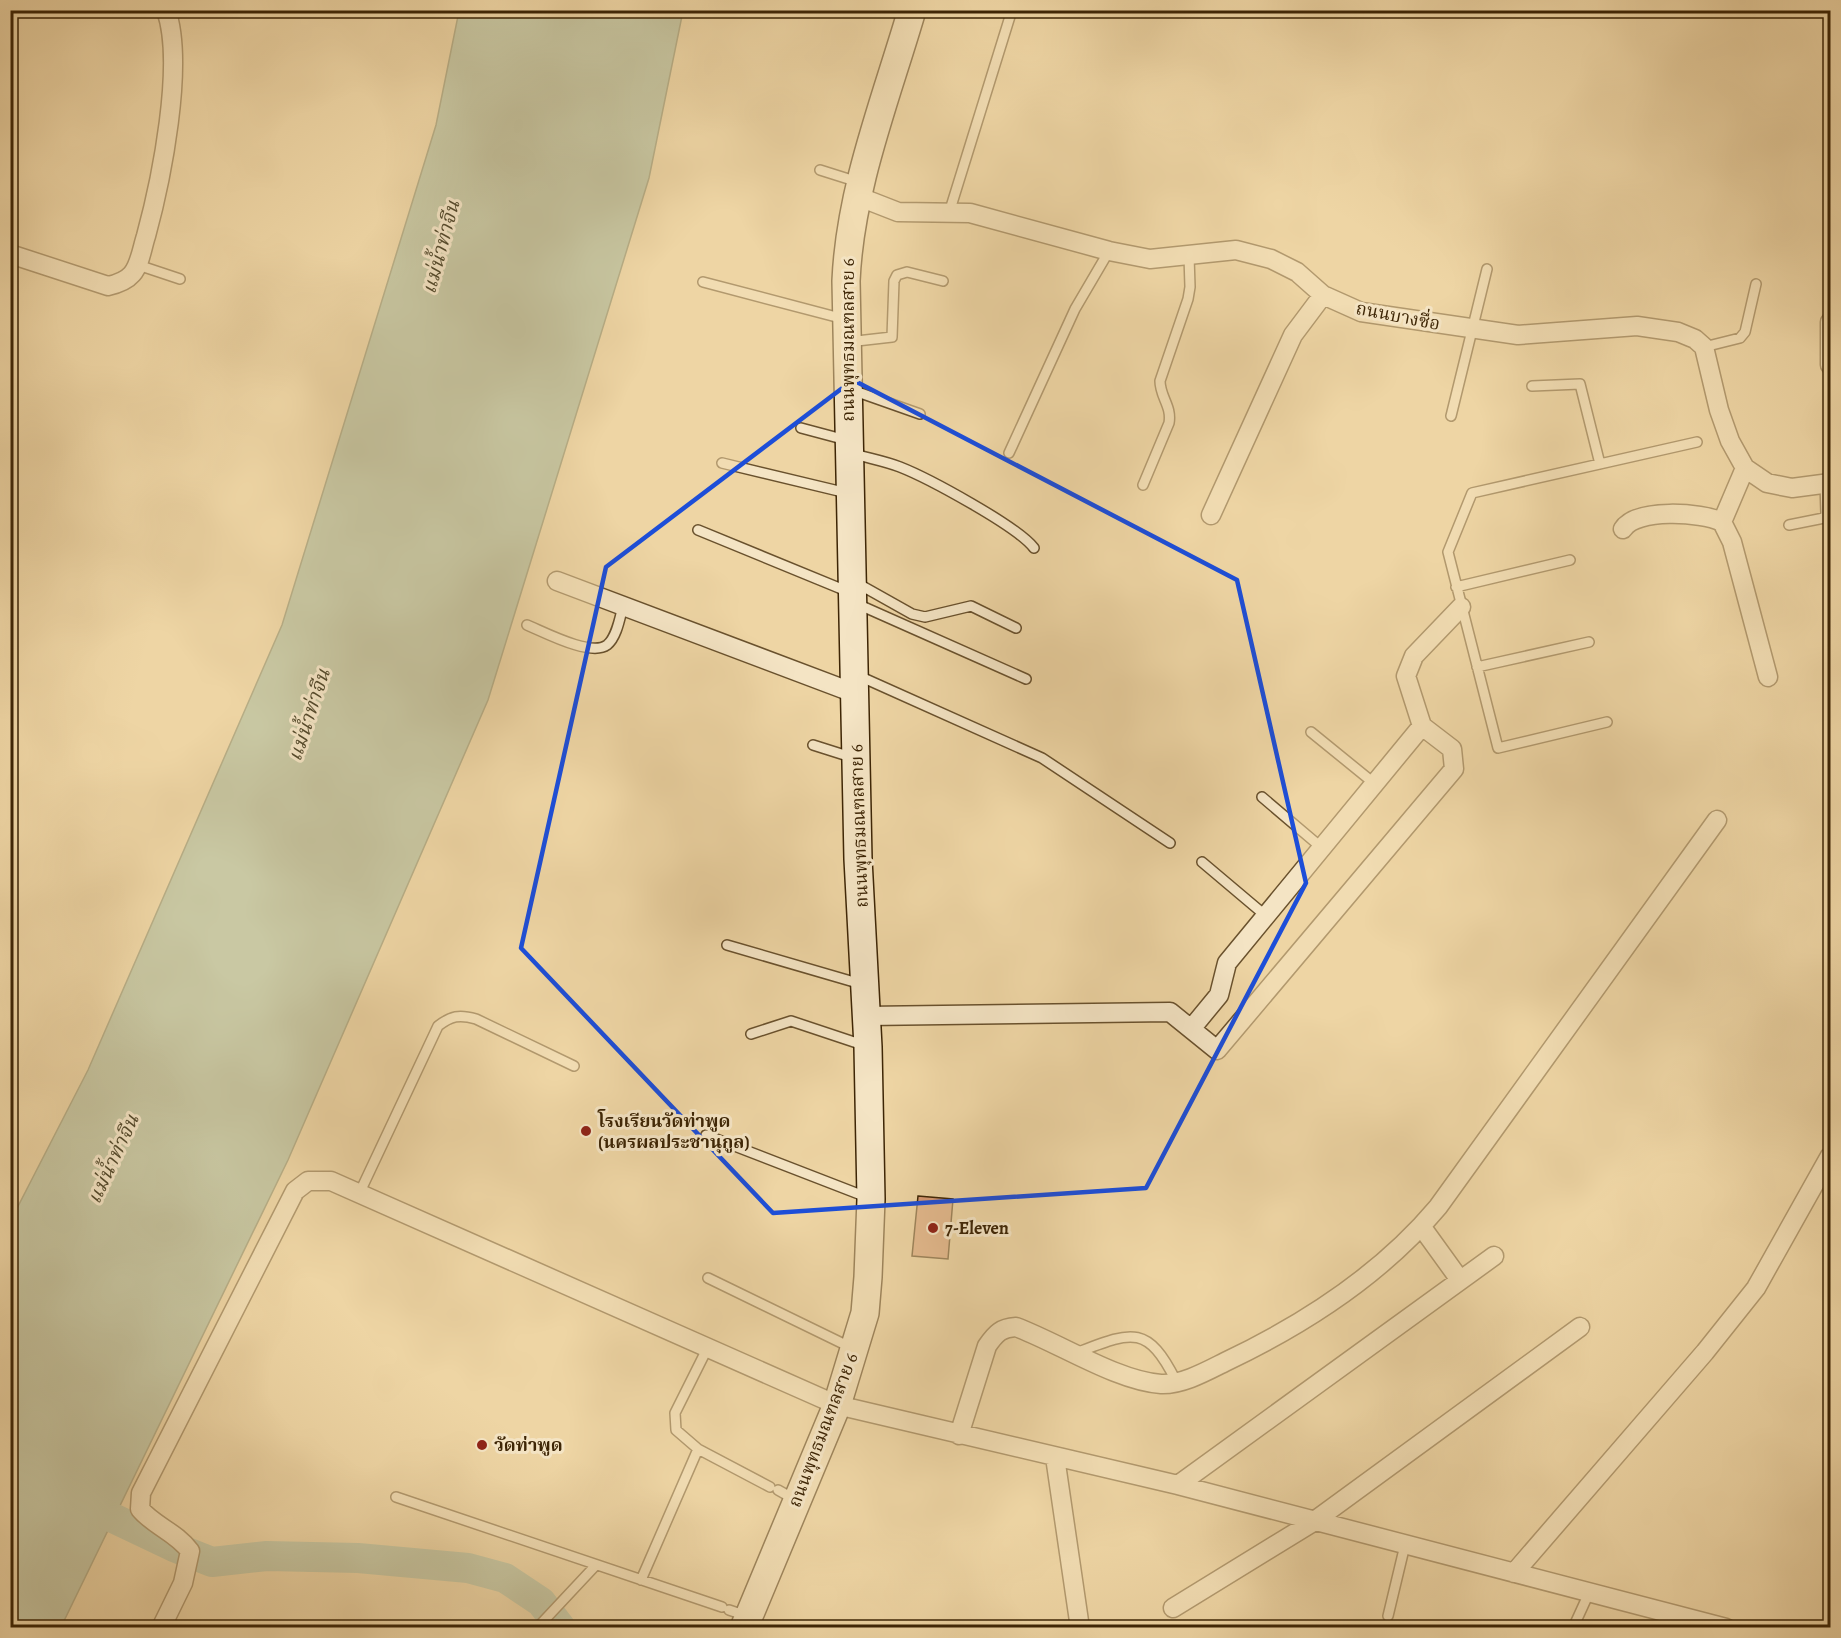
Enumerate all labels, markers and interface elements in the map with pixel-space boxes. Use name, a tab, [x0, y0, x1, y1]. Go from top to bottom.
water label: แม่น้ำท่าจีน	[414, 196, 467, 297]
street label: ถนนพุทธมณฑลสาย 6	[836, 258, 860, 422]
street label: ถนนบางซื่อ	[1354, 294, 1443, 336]
water label: แม่น้ำท่าจีน	[279, 664, 337, 765]
street label: ถนนพุทธมณฑลสาย 6	[844, 744, 874, 908]
water label: แม่น้ำท่าจีน	[79, 1108, 146, 1208]
place label: โรงเรียนวัดท่าพูด (นครผลประชานุกูล)	[597, 1109, 750, 1154]
marker: โรงเรียนวัดท่าพูด (นครผลประชานุกูล)	[579, 1124, 593, 1138]
place label: 7-Eleven	[945, 1216, 1009, 1240]
marker: 7-Eleven	[926, 1221, 940, 1235]
street label: ถนนพุทธมณฑลสาย 6	[782, 1349, 864, 1511]
place label: วัดท่าพูด	[494, 1433, 563, 1457]
marker: วัดท่าพูด	[475, 1438, 489, 1452]

